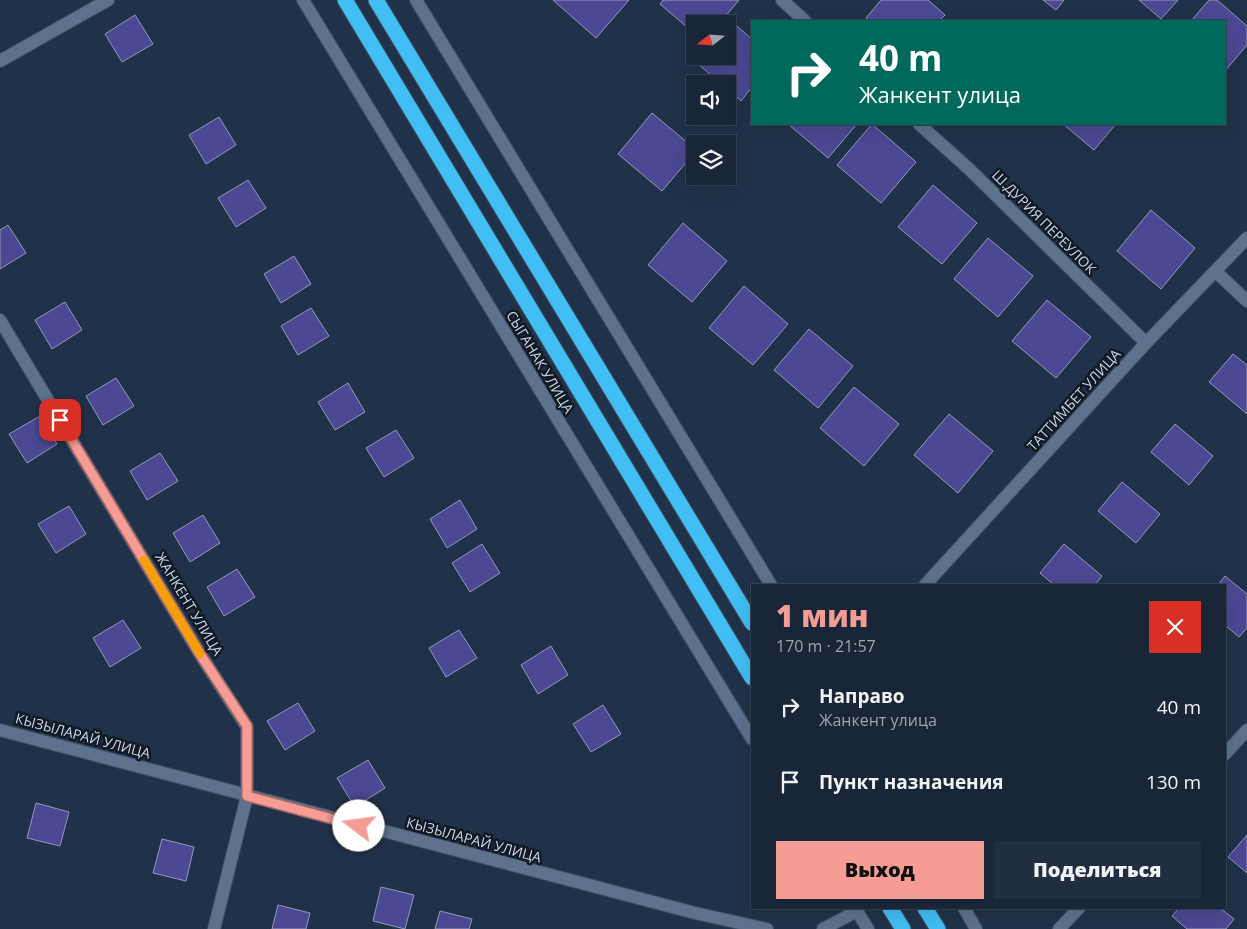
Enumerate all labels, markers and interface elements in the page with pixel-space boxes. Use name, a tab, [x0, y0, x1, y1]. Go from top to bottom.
north arrow	[686, 15, 736, 65]
map controls	[686, 15, 736, 185]
text: 40 m	[859, 34, 942, 81]
icon: right	[776, 40, 841, 105]
button: sound	[686, 75, 736, 125]
text: Жанкент улица	[859, 79, 1021, 109]
button: layers	[686, 135, 736, 185]
street label: Ш.ДУРИЯ ПЕРЕУЛОК	[988, 165, 1101, 278]
street label: СЫГАНАК УЛИЦА	[502, 307, 579, 417]
street label: ТАТТИМБЕТ УЛИЦА	[1023, 344, 1125, 455]
pin	[39, 399, 81, 441]
icon: arrive	[46, 406, 74, 434]
street label: ЖАНКЕНТ УЛИЦА	[151, 549, 228, 659]
text: 1 мин	[776, 595, 869, 636]
button: close	[1149, 601, 1201, 653]
text: 170 m · 21:57	[776, 635, 876, 657]
text: Направо	[819, 683, 905, 709]
icon: right	[776, 693, 804, 721]
text: 40 m	[1157, 694, 1201, 720]
street label: КЫЗЫЛАРАЙ УЛИЦА	[14, 708, 153, 763]
text: Жанкент улица	[819, 709, 937, 731]
icon: arrive	[776, 768, 804, 796]
text: Пункт назначения	[819, 769, 1004, 795]
text: 130 m	[1146, 769, 1201, 795]
position arrow	[332, 799, 384, 851]
street label: КЫЗЫЛАРАЙ УЛИЦА	[405, 812, 544, 867]
button: Выход	[776, 841, 984, 899]
button: Поделиться	[994, 841, 1201, 899]

